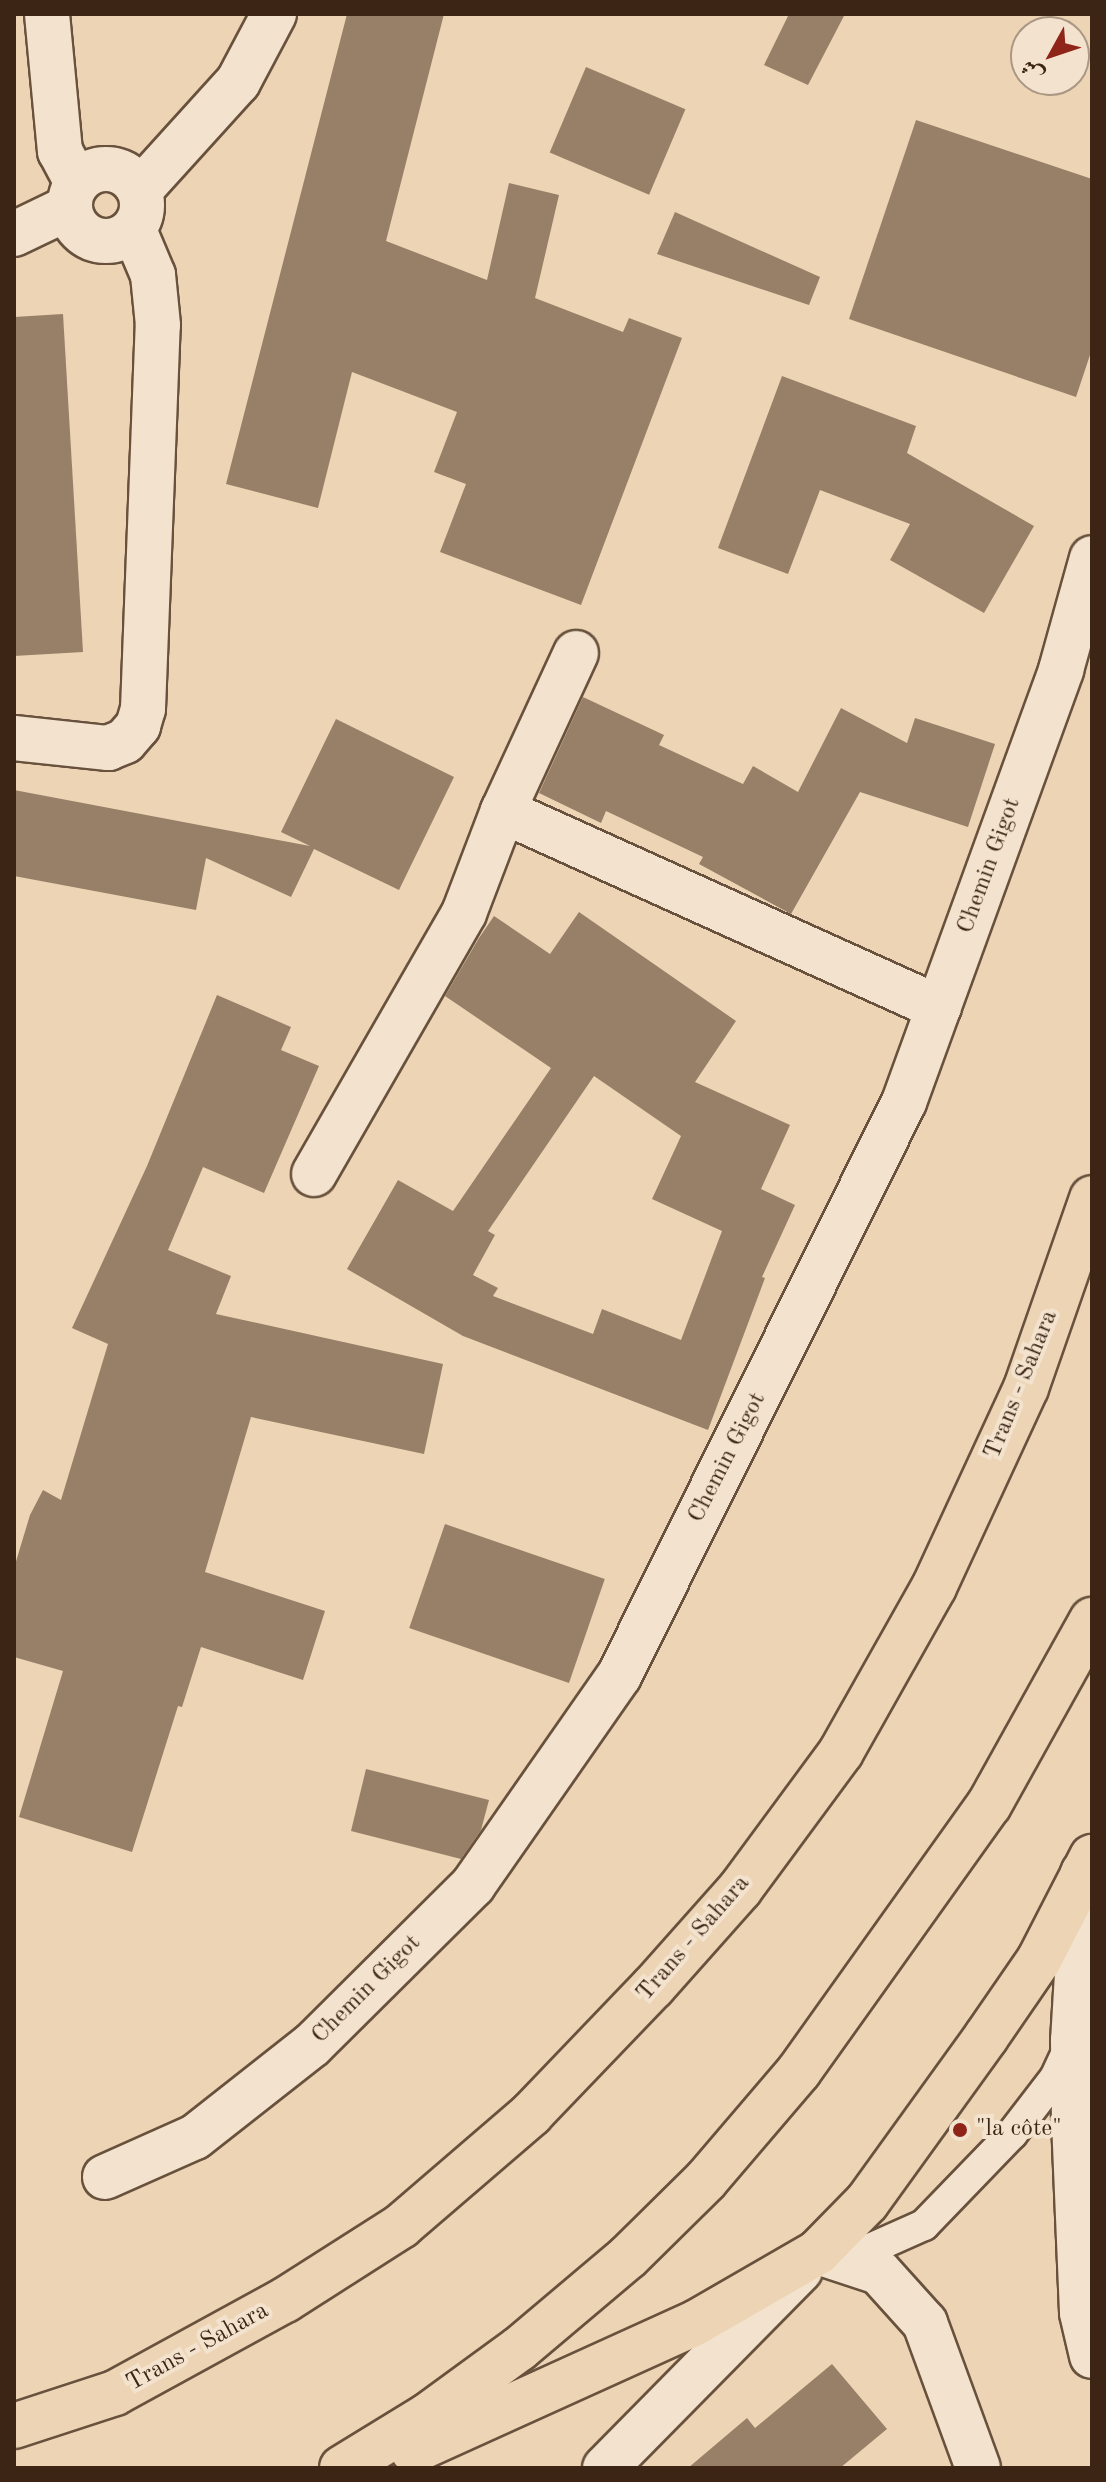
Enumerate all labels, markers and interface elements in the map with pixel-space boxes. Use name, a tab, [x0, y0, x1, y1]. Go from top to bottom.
north arrow	[1010, 16, 1090, 96]
text: ش	[1018, 55, 1049, 86]
street label: Chemin Gigot	[952, 794, 1028, 938]
street label: Trans - Sahara	[979, 1306, 1065, 1464]
street label: Chemin Gigot	[683, 1388, 773, 1528]
street label: Trans - Sahara	[631, 1870, 757, 2008]
street label: Chemin Gigot	[306, 1929, 428, 2051]
place label: "la côte"	[976, 2116, 1062, 2144]
marker: "la côte"	[951, 2121, 969, 2139]
street label: Trans - Sahara	[122, 2297, 274, 2399]

